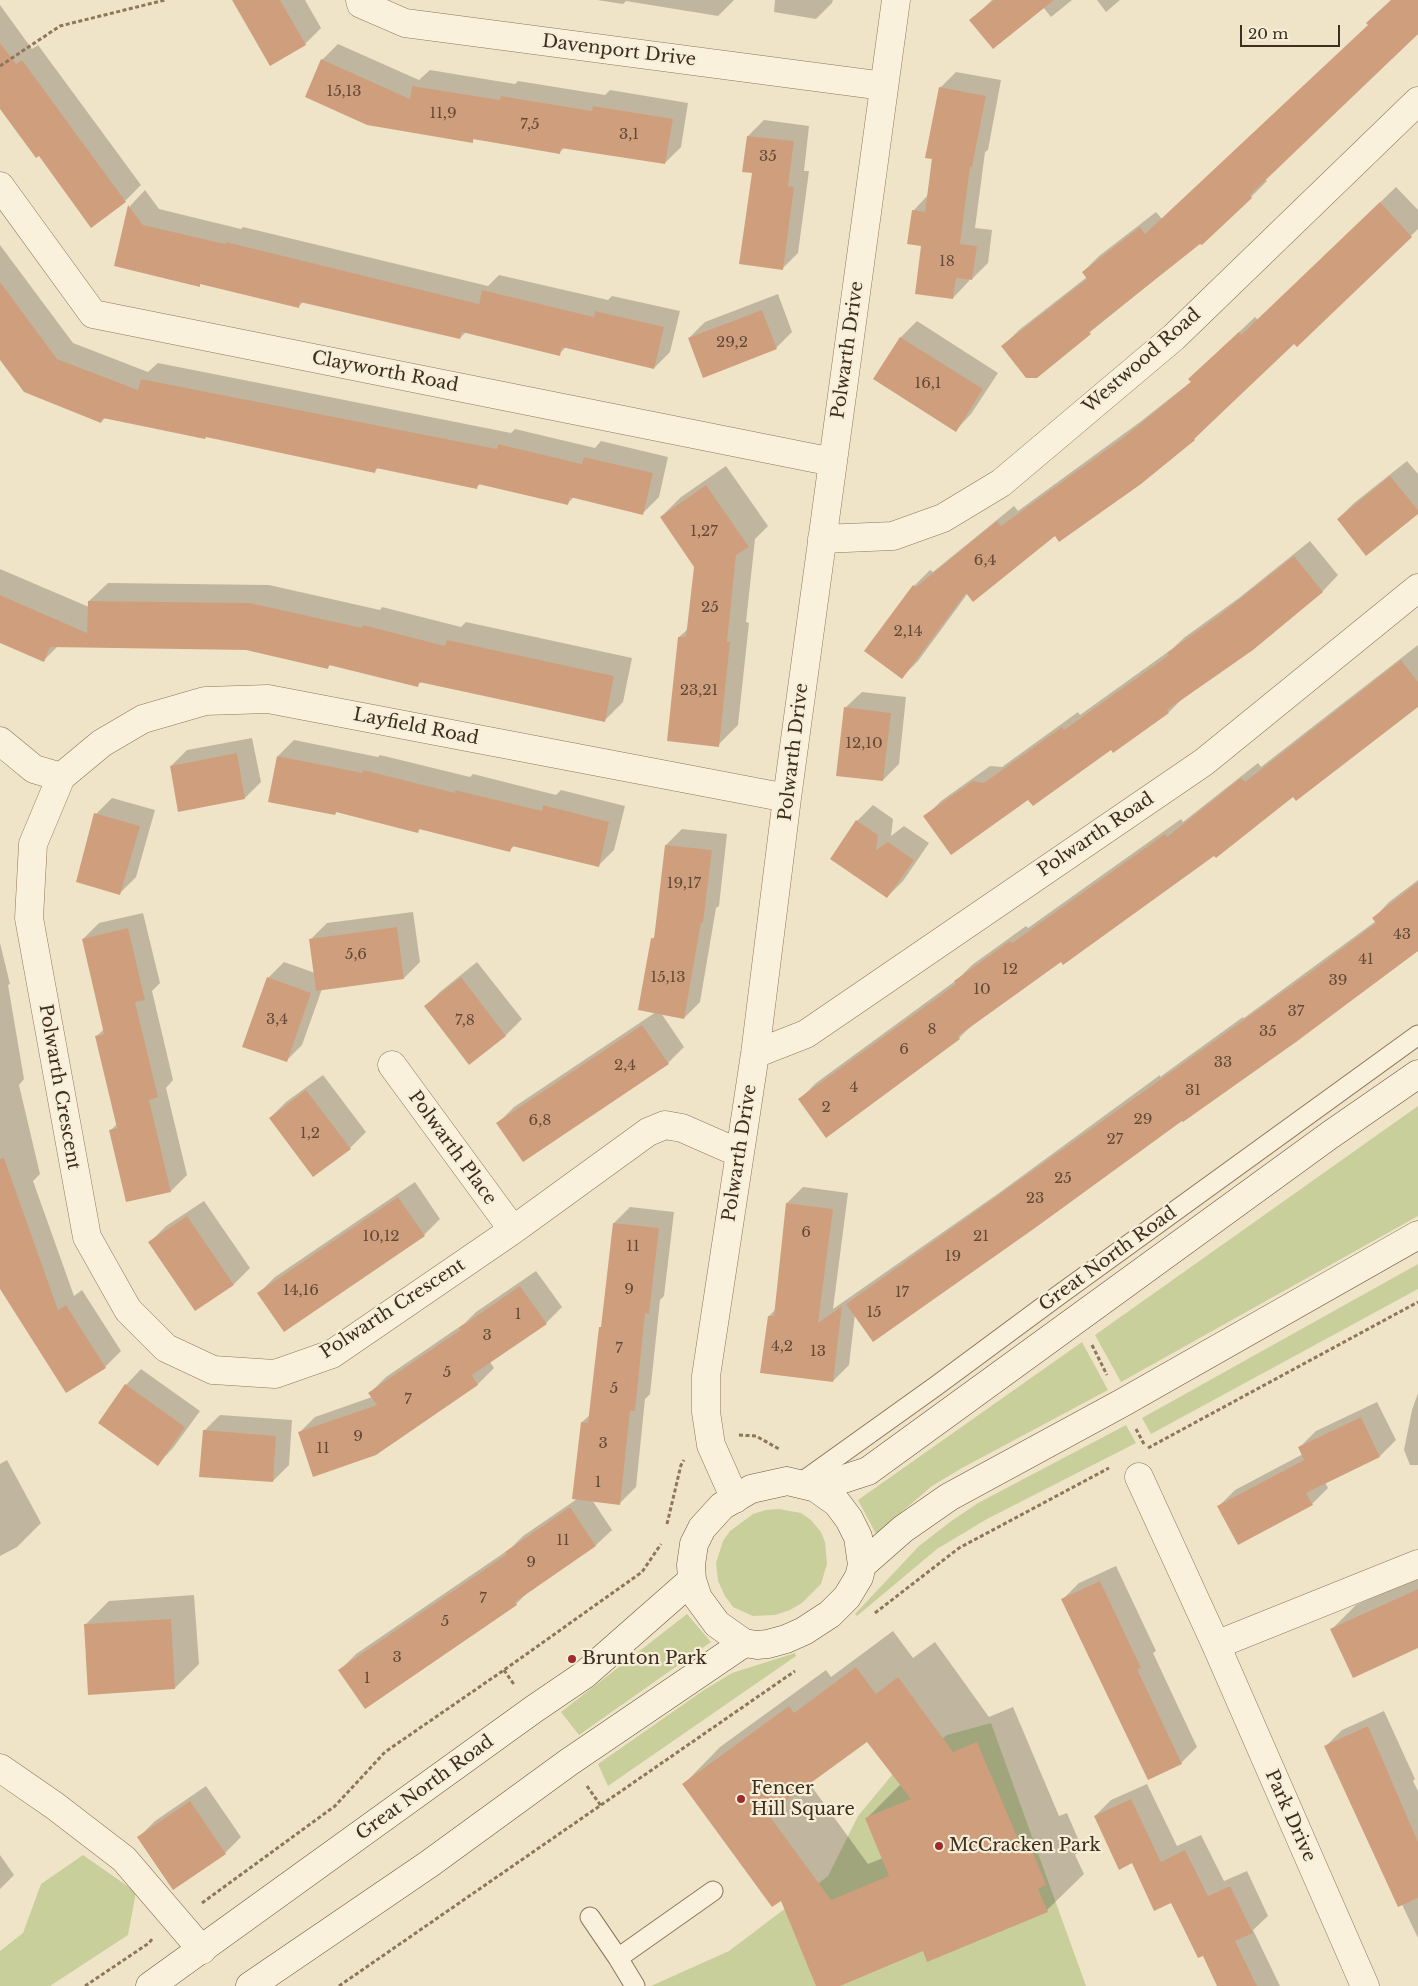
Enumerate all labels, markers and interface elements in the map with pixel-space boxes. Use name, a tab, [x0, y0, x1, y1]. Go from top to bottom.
scale bar	[1243, 15, 1343, 47]
text: 20 m	[1248, 24, 1288, 43]
street label: Davenport Drive	[541, 31, 697, 71]
house number: 15,13	[326, 83, 362, 101]
house number: 11,9	[429, 105, 457, 123]
house number: 7,5	[520, 116, 540, 134]
house number: 3,1	[619, 126, 639, 144]
house number: 35	[759, 148, 777, 166]
house number: 18	[939, 253, 955, 271]
street label: Polwarth Drive	[828, 280, 868, 420]
street label: Westwood Road	[1079, 304, 1205, 418]
house number: 29,2	[716, 334, 748, 352]
street label: Clayworth Road	[310, 347, 460, 397]
house number: 16,1	[914, 375, 942, 393]
house number: 1,27	[690, 523, 718, 541]
house number: 6,4	[974, 552, 996, 570]
house number: 25	[701, 599, 719, 617]
house number: 2,14	[894, 623, 922, 641]
house number: 23,21	[680, 682, 718, 700]
street label: Polwarth Drive	[775, 682, 813, 822]
street label: Layfield Road	[351, 704, 481, 750]
house number: 12,10	[845, 735, 883, 753]
street label: Polwarth Road	[1034, 788, 1158, 882]
house number: 19,17	[667, 875, 701, 893]
house number: 43	[1393, 926, 1411, 944]
house number: 5,6	[345, 946, 367, 964]
house number: 41	[1358, 951, 1374, 969]
house number: 12	[1002, 961, 1018, 979]
house number: 15,13	[650, 969, 686, 987]
house number: 39	[1329, 972, 1347, 990]
house number: 10	[973, 981, 991, 999]
street label: Polwarth Crescent	[34, 1002, 84, 1172]
house number: 37	[1288, 1003, 1304, 1021]
house number: 3,4	[266, 1011, 288, 1029]
house number: 7,8	[455, 1012, 475, 1030]
house number: 8	[927, 1021, 937, 1039]
house number: 35	[1259, 1023, 1277, 1041]
house number: 6	[899, 1041, 909, 1059]
house number: 33	[1214, 1054, 1232, 1072]
house number: 2,4	[614, 1057, 636, 1075]
house number: 4	[850, 1079, 858, 1097]
house number: 31	[1185, 1082, 1201, 1100]
street label: Polwarth Drive	[718, 1083, 762, 1223]
street label: Polwarth Place	[403, 1087, 501, 1209]
house number: 2	[821, 1099, 831, 1117]
house number: 29	[1134, 1111, 1152, 1129]
house number: 6,8	[529, 1112, 551, 1130]
house number: 1,2	[300, 1125, 320, 1143]
house number: 27	[1107, 1131, 1123, 1149]
house number: 25	[1054, 1170, 1072, 1188]
house number: 23	[1026, 1190, 1044, 1208]
street label: Great North Road	[1035, 1202, 1181, 1316]
house number: 6	[801, 1224, 811, 1242]
house number: 10,12	[362, 1228, 400, 1246]
house number: 21	[973, 1228, 989, 1246]
house number: 11	[626, 1238, 640, 1256]
house number: 19	[945, 1248, 961, 1266]
street label: Polwarth Crescent	[317, 1254, 469, 1364]
house number: 9	[624, 1281, 634, 1299]
house number: 14,16	[283, 1282, 319, 1300]
house number: 17	[895, 1284, 909, 1302]
house number: 15	[866, 1304, 882, 1322]
house number: 1	[515, 1306, 521, 1324]
house number: 3	[482, 1327, 492, 1345]
house number: 4,2	[771, 1338, 793, 1356]
house number: 7	[615, 1340, 623, 1358]
house number: 13	[810, 1343, 826, 1361]
house number: 5	[443, 1364, 451, 1382]
house number: 5	[610, 1380, 618, 1398]
house number: 7	[404, 1391, 412, 1409]
house number: 9	[353, 1428, 363, 1446]
house number: 3	[598, 1435, 608, 1453]
house number: 11	[316, 1440, 330, 1458]
house number: 1	[595, 1474, 601, 1492]
house number: 11	[556, 1532, 570, 1550]
house number: 9	[526, 1554, 536, 1572]
house number: 7	[479, 1590, 487, 1608]
house number: 5	[441, 1613, 449, 1631]
place label: Brunton Park	[582, 1648, 707, 1670]
house number: 3	[392, 1649, 402, 1667]
marker: Brunton Park	[566, 1653, 578, 1665]
house number: 1	[364, 1670, 370, 1688]
street label: Great North Road	[352, 1731, 498, 1845]
street label: Park Drive	[1260, 1767, 1320, 1865]
place label: Fencer Hill Square	[751, 1778, 855, 1820]
marker: Fencer Hill Square	[735, 1793, 747, 1805]
place label: McCracken Park	[949, 1835, 1101, 1857]
marker: McCracken Park	[933, 1840, 945, 1852]

